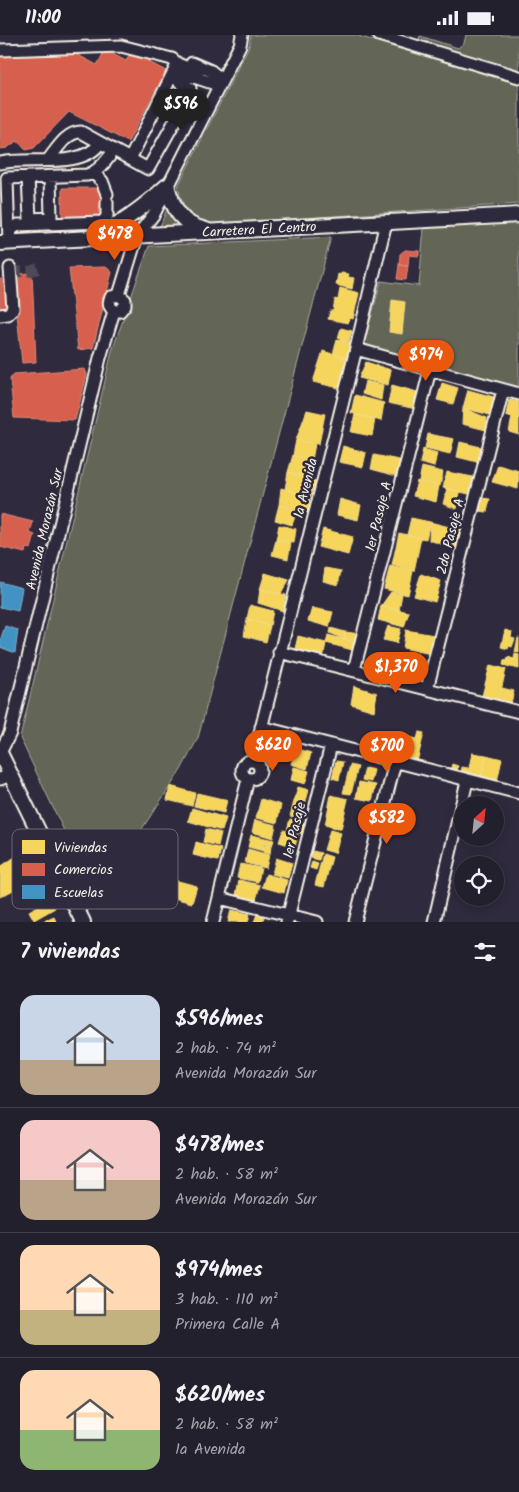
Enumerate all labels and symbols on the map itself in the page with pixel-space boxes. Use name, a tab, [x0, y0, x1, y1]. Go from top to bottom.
pin: $596	[151, 89, 211, 131]
street label: Carretera El Centro	[201, 216, 317, 244]
pin: $478	[85, 219, 145, 261]
pin: $974	[396, 339, 456, 382]
street label: 1a Avenida	[288, 456, 324, 521]
street label: Avenida Morazán Sur	[20, 465, 70, 592]
street label: 1er Pasaje A	[360, 479, 398, 554]
street label: 2do Pasaje A	[431, 496, 471, 577]
pin: $1,370	[355, 651, 437, 694]
pin: $620	[243, 729, 303, 772]
pin: $700	[357, 731, 417, 773]
north arrow	[454, 796, 504, 846]
street label: 1er Pasaje	[277, 799, 313, 861]
pin: $582	[357, 803, 417, 845]
legend	[12, 829, 178, 909]
text: Viviendas	[54, 837, 107, 859]
text: Comercios	[54, 859, 113, 881]
text: Escuelas	[54, 882, 103, 904]

